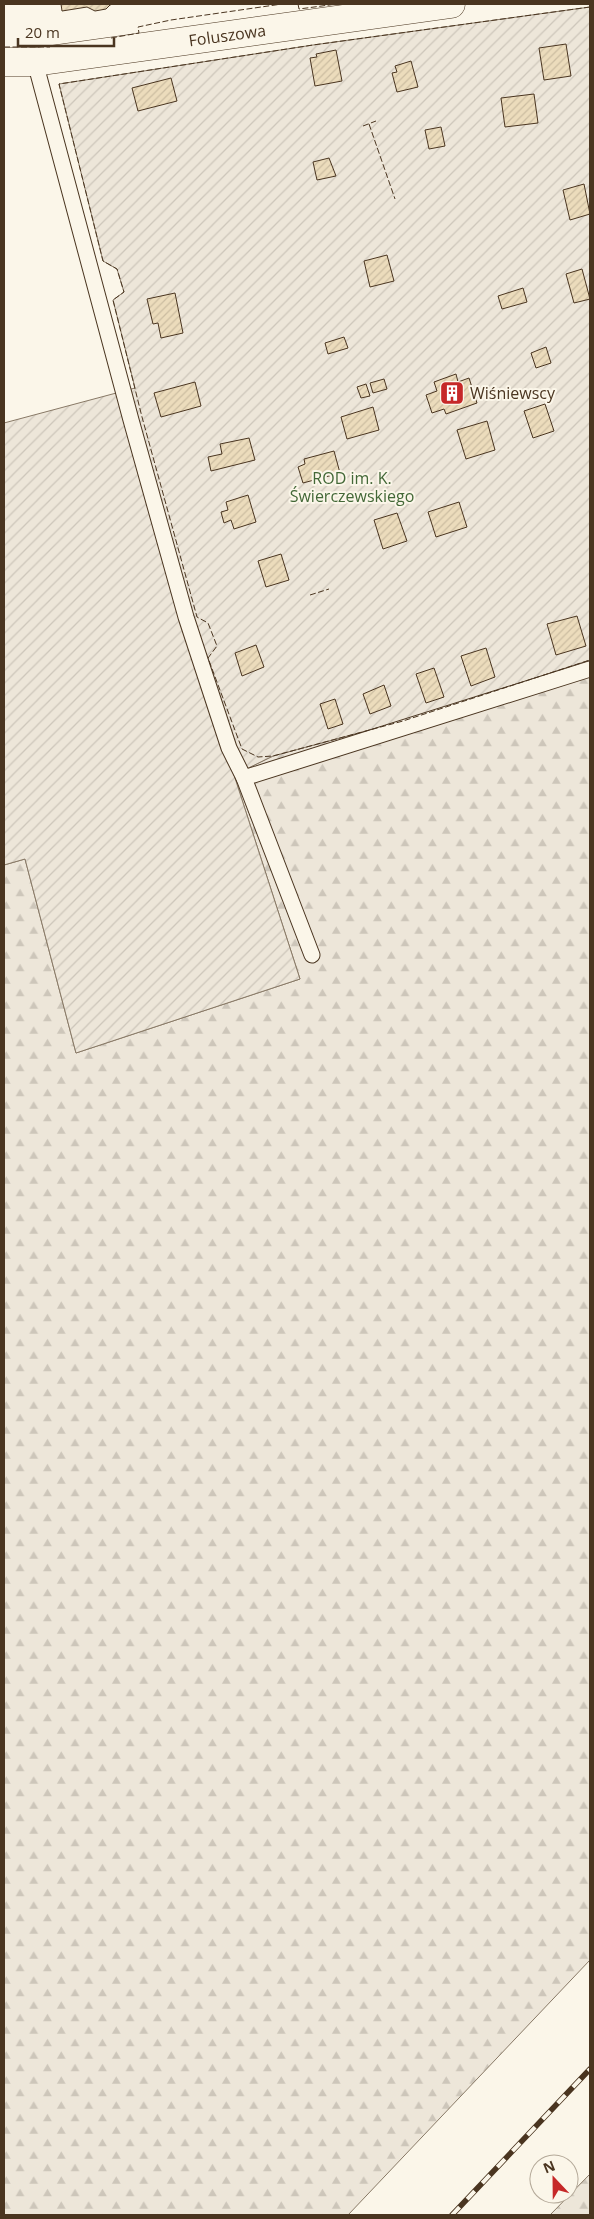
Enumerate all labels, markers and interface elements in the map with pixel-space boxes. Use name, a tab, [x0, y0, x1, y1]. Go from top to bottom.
scale bar	[18, 15, 114, 47]
street label: Foluszowa	[187, 19, 267, 51]
text: 20 m	[25, 22, 60, 42]
building icon: Wiśniewscy	[439, 380, 465, 406]
place label: Wiśniewscy	[470, 382, 556, 404]
park label: ROD im. K. Świerczewskiego	[290, 467, 414, 507]
north arrow	[529, 2154, 579, 2204]
text: N	[540, 2156, 558, 2177]

